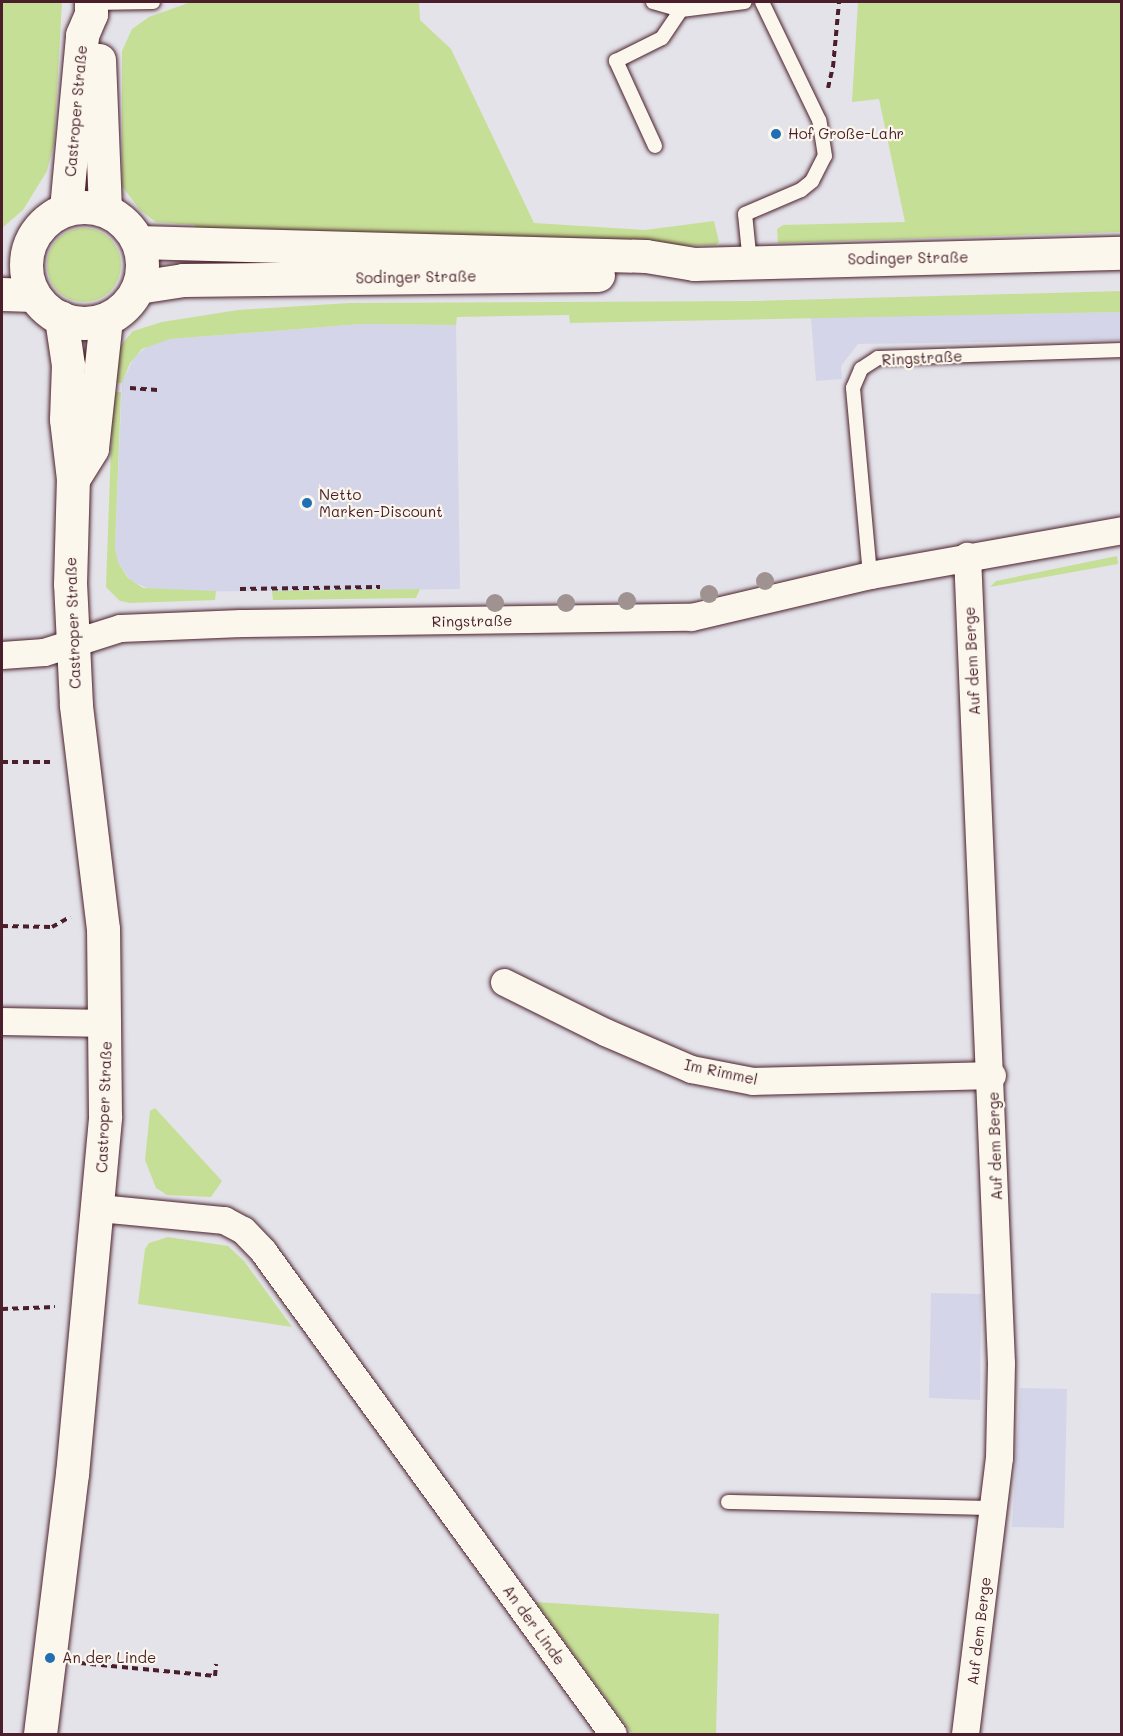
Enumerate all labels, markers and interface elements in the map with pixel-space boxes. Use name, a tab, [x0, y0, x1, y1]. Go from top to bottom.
street label: Castroper Straße	[61, 44, 91, 178]
place label: Hof Große-Lahr	[788, 125, 904, 143]
marker: Hof Große-Lahr	[769, 127, 783, 141]
street label: Sodinger Straße	[847, 248, 969, 268]
street label: Sodinger Straße	[355, 267, 477, 287]
street label: Ringstraße	[881, 347, 963, 369]
place label: Netto Marken-Discount	[319, 485, 443, 520]
marker: Netto Marken-Discount	[300, 496, 314, 510]
street label: Castroper Straße	[62, 557, 84, 689]
street label: Auf dem Berge	[960, 606, 984, 716]
street label: Ringstraße	[431, 611, 513, 631]
street label: Castroper Straße	[93, 1041, 115, 1173]
street label: Im Rimmel	[683, 1055, 759, 1089]
street label: Auf dem Berge	[984, 1091, 1006, 1201]
street label: Auf dem Berge	[963, 1576, 995, 1686]
street label: An der Linde	[499, 1582, 569, 1668]
place label: An der Linde	[62, 1649, 156, 1667]
marker: An der Linde	[43, 1651, 57, 1665]

